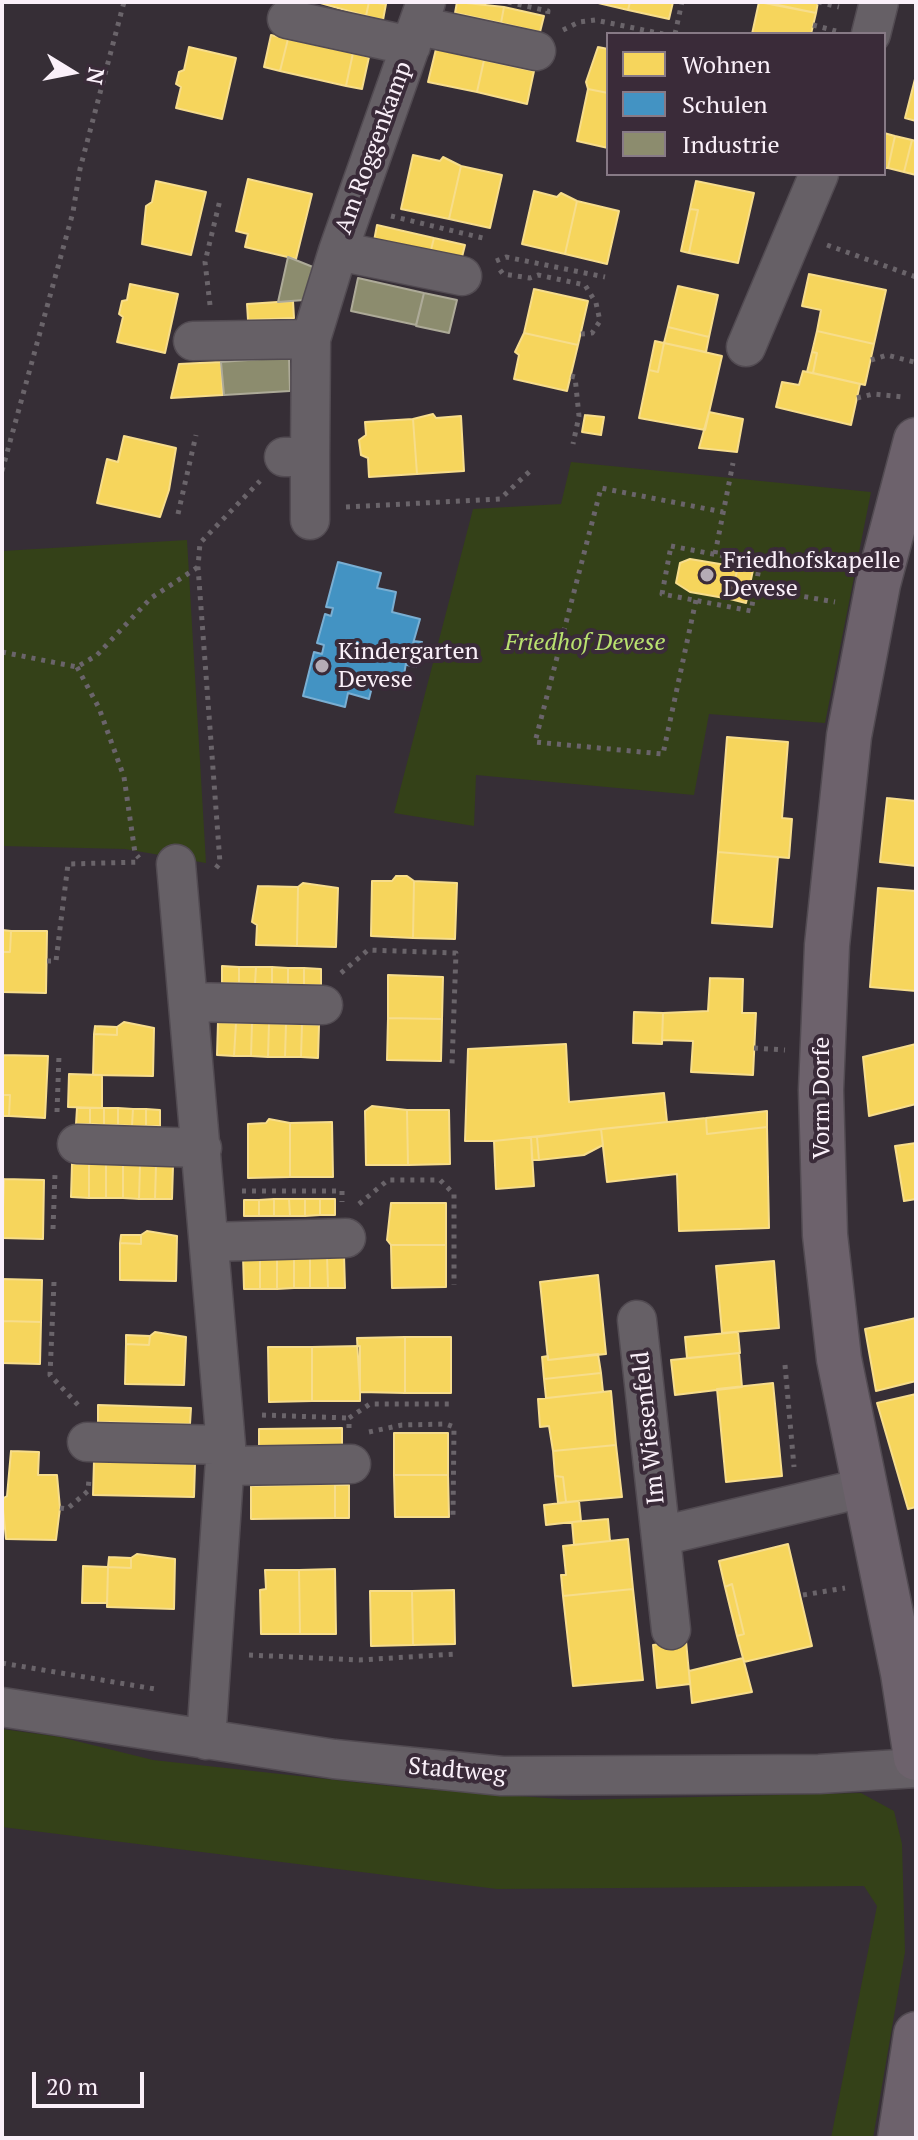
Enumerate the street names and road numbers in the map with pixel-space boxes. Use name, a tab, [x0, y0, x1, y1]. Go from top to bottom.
street label: Am Roggenkamp	[329, 58, 419, 238]
street label: Vorm Dorfe	[808, 1037, 836, 1159]
street label: Im Wiesenfeld	[627, 1350, 671, 1506]
street label: Stadtweg	[407, 1752, 507, 1790]

